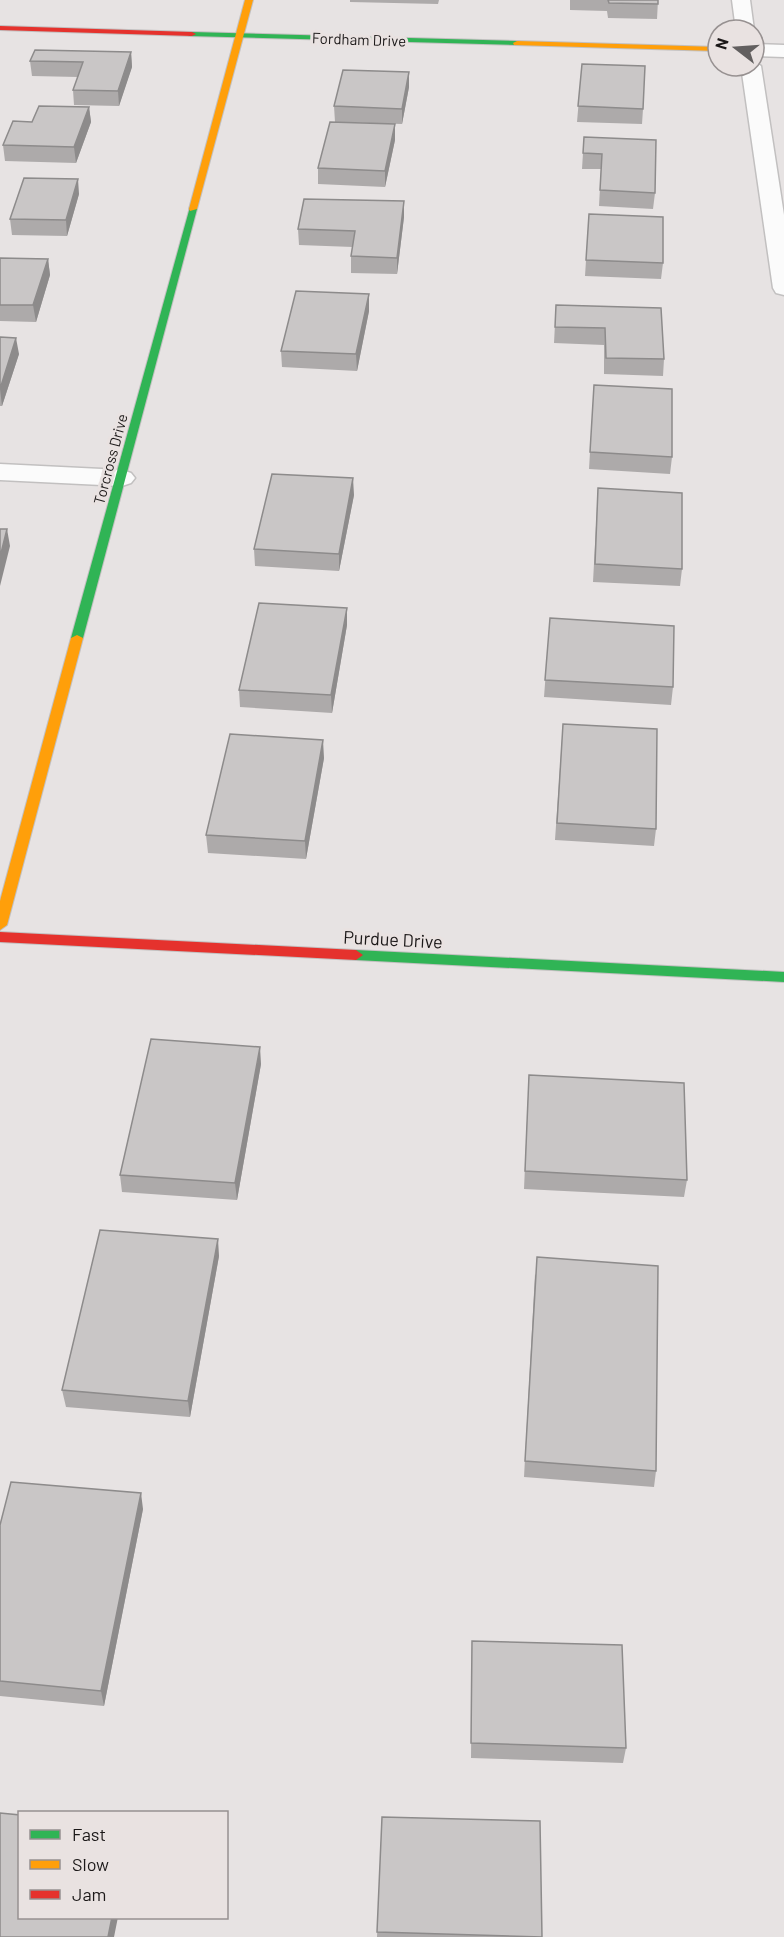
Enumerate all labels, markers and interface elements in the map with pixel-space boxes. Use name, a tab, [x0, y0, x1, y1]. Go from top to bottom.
north arrow	[706, 18, 766, 78]
street label: Fordham Drive	[312, 28, 406, 50]
text: N	[711, 36, 732, 51]
street label: Torcross Drive	[89, 412, 131, 506]
street label: Purdue Drive	[343, 925, 443, 953]
legend	[18, 1811, 228, 1919]
text: Fast	[72, 1823, 106, 1845]
text: Slow	[72, 1853, 109, 1875]
text: Jam	[72, 1883, 106, 1905]

